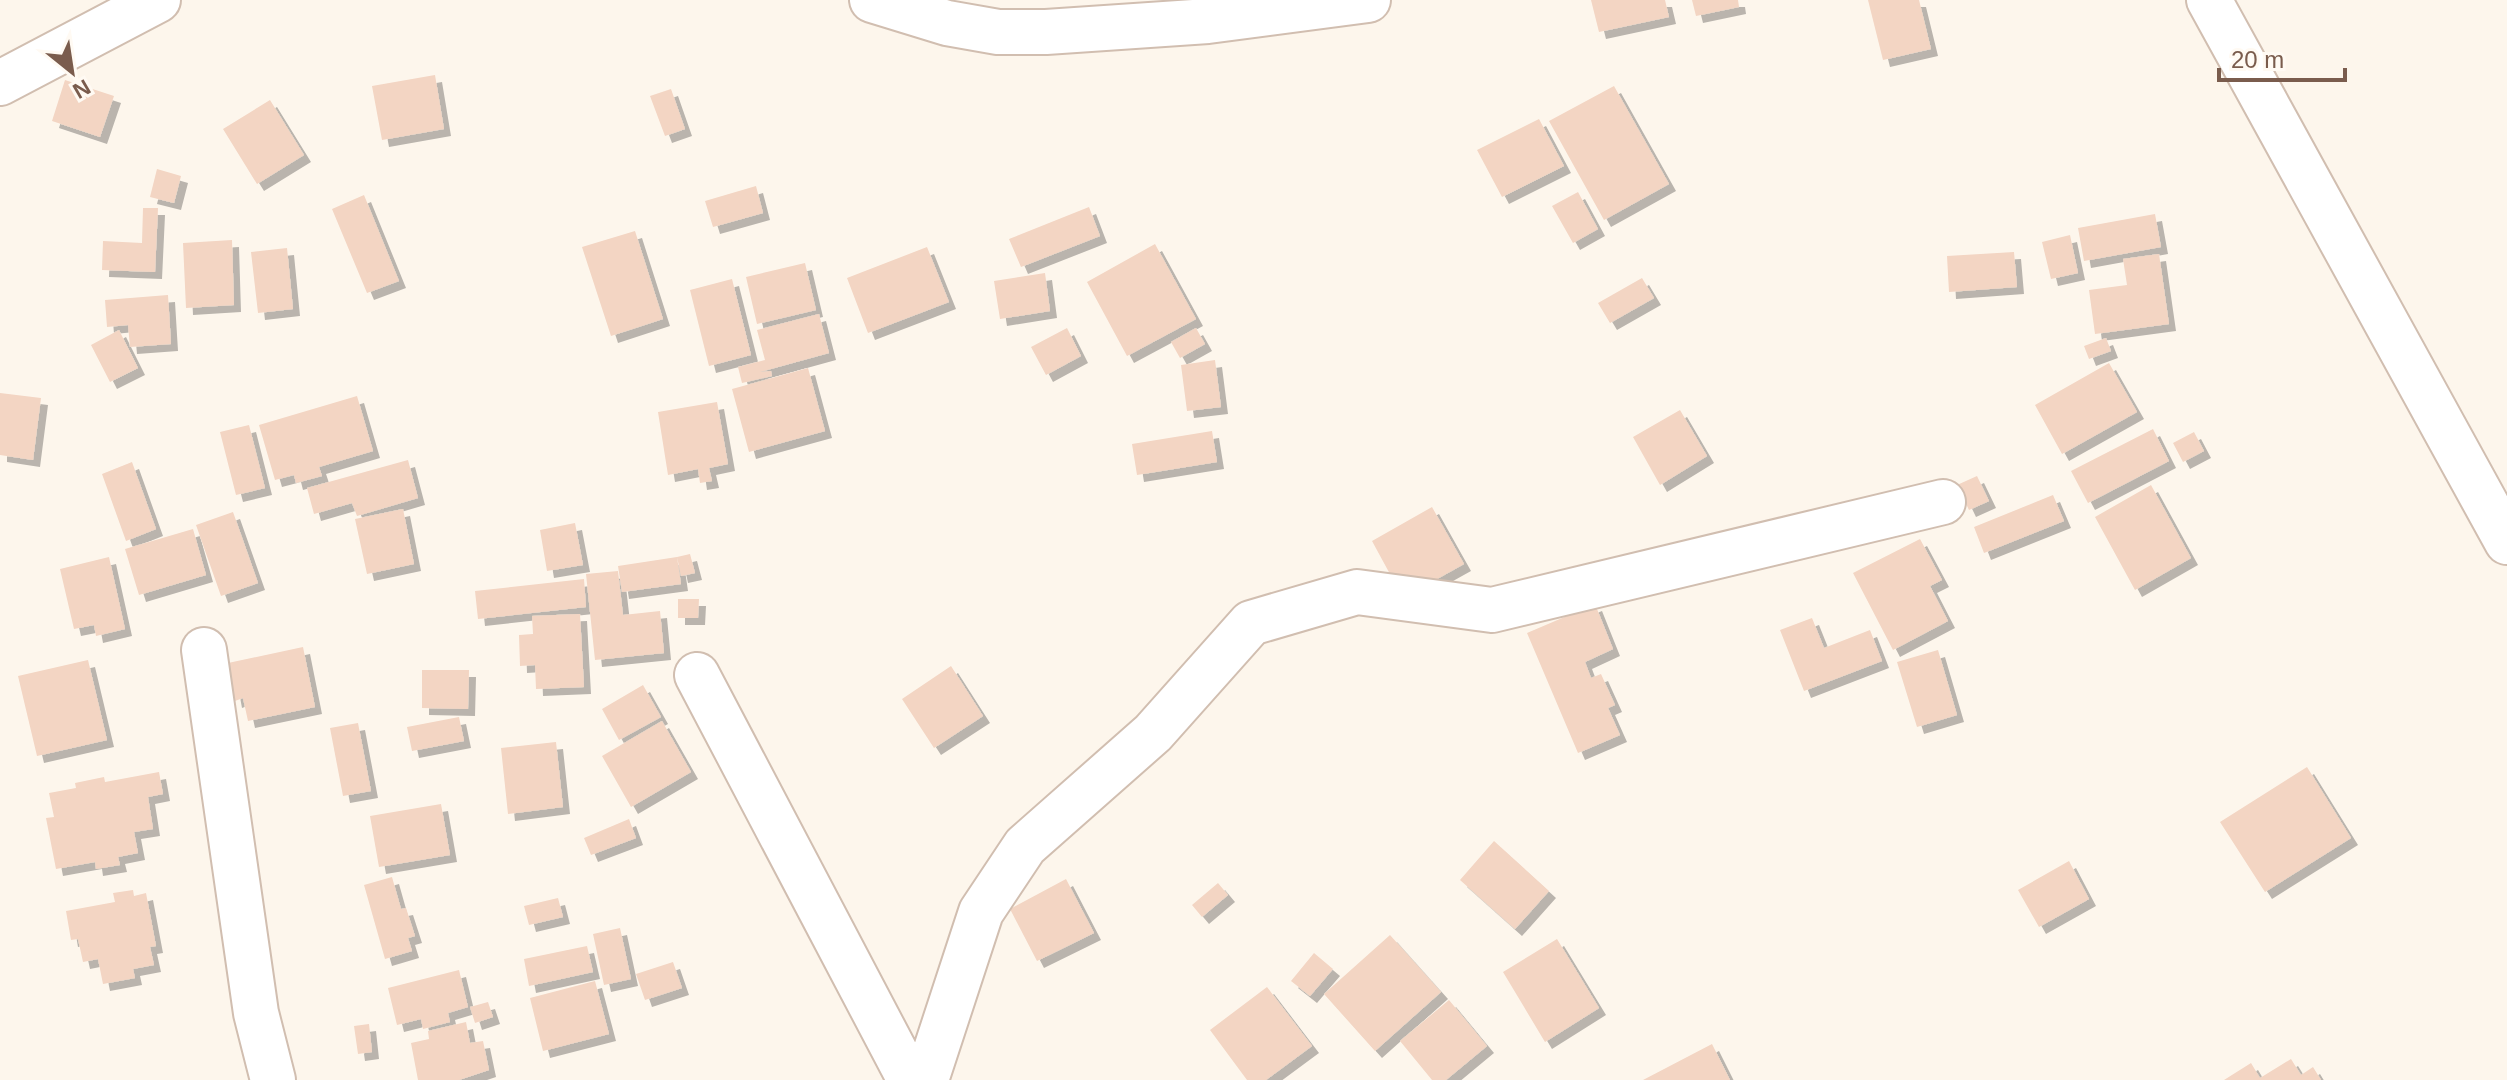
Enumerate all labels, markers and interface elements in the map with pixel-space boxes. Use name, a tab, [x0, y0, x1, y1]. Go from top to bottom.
north arrow	[32, 32, 112, 112]
scale bar	[2219, 32, 2345, 82]
text: 20 m	[2231, 46, 2284, 73]
text: N	[69, 74, 95, 104]

